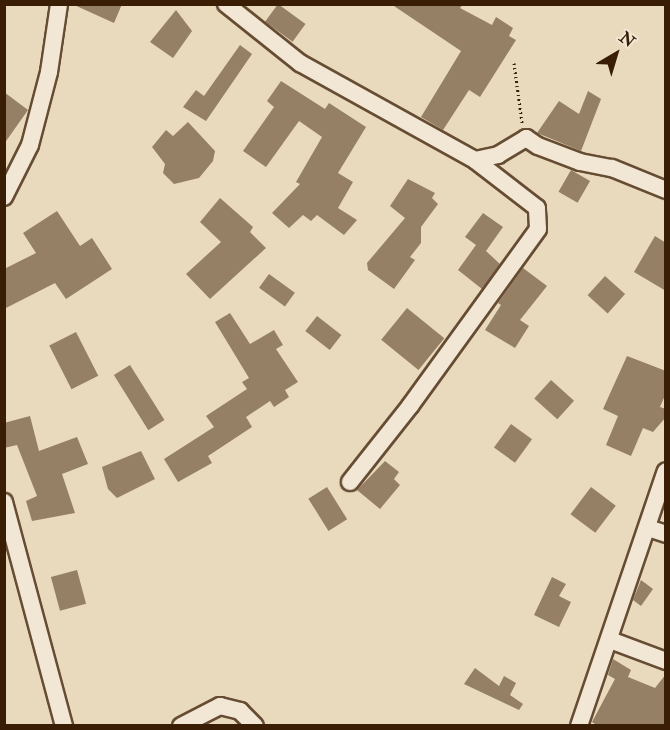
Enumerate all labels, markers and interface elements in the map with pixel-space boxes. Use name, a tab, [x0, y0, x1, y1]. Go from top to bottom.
north arrow	[586, 24, 646, 84]
text: N	[615, 28, 639, 52]

